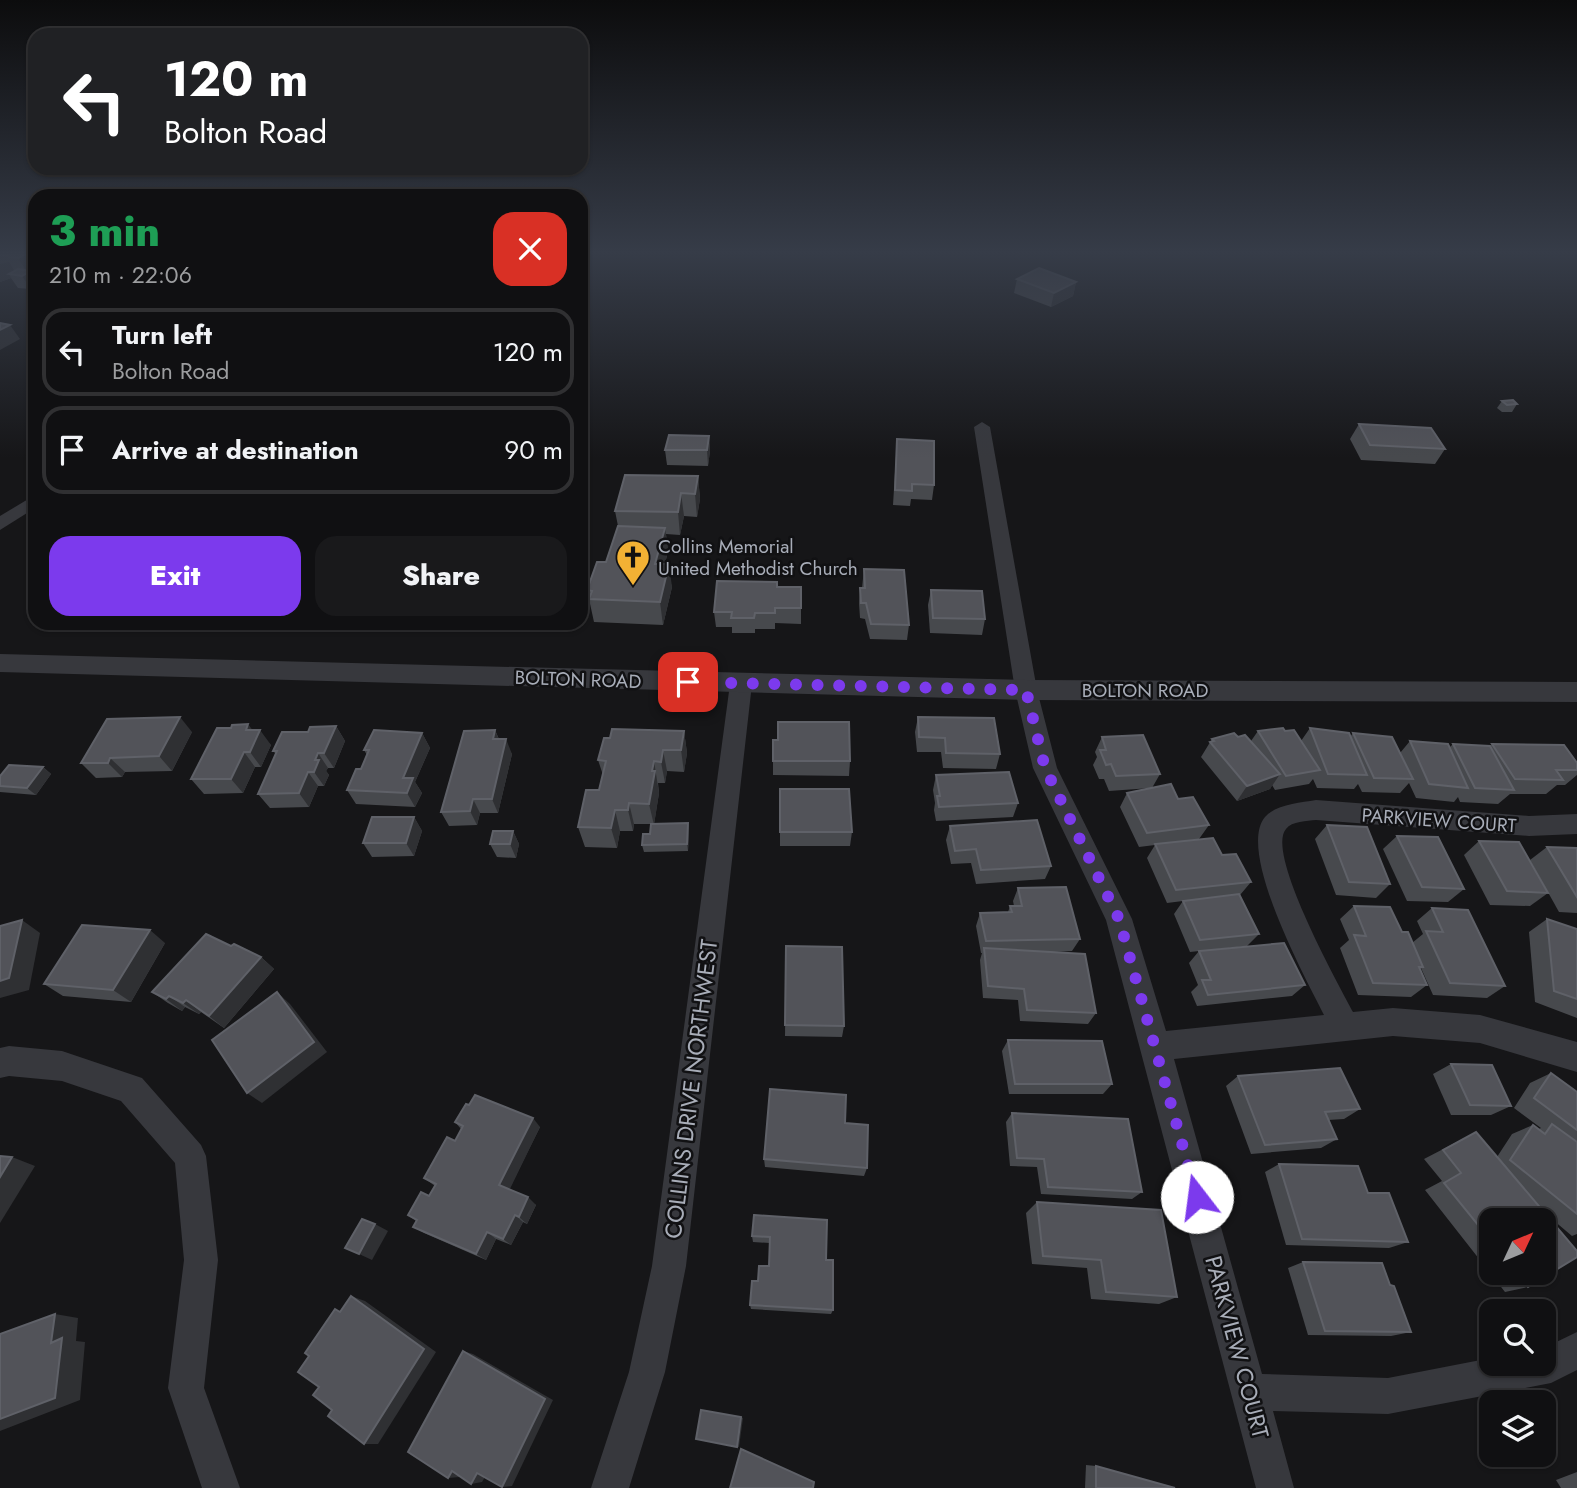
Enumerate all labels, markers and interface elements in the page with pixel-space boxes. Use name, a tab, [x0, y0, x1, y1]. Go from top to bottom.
text: 120 m	[164, 44, 308, 114]
icon: left	[49, 56, 140, 147]
text: Bolton Road	[164, 109, 327, 155]
text: 3 min	[49, 201, 160, 262]
button: close	[493, 212, 567, 286]
text: 210 m · 22:06	[49, 258, 192, 292]
text: Turn left	[112, 316, 212, 354]
icon: left	[53, 333, 91, 371]
text: 120 m	[493, 333, 563, 371]
text: Bolton Road	[112, 354, 229, 388]
icon: arrive	[53, 431, 91, 469]
text: Arrive at destination	[112, 431, 359, 469]
text: 90 m	[504, 431, 563, 469]
place label: Collins Memorial United Methodist Church	[658, 533, 858, 582]
button: Exit	[49, 536, 301, 616]
button: Share	[315, 536, 567, 616]
church icon: Collins Memorial United Methodist Church	[614, 538, 652, 587]
pin	[658, 652, 718, 712]
icon: arrive	[669, 663, 707, 701]
street label: BOLTON ROAD	[514, 664, 642, 695]
street label: BOLTON ROAD	[1082, 677, 1208, 704]
street label: PARKVIEW COURT	[1361, 802, 1517, 839]
street label: COLLINS DRIVE NORTHWEST	[656, 937, 726, 1241]
position arrow	[1160, 1160, 1234, 1234]
north arrow	[1479, 1208, 1556, 1284]
map controls	[1479, 1208, 1556, 1467]
street label: PARKVIEW COURT	[1196, 1252, 1278, 1442]
button: search	[1479, 1299, 1556, 1376]
button: layers	[1479, 1390, 1556, 1467]

